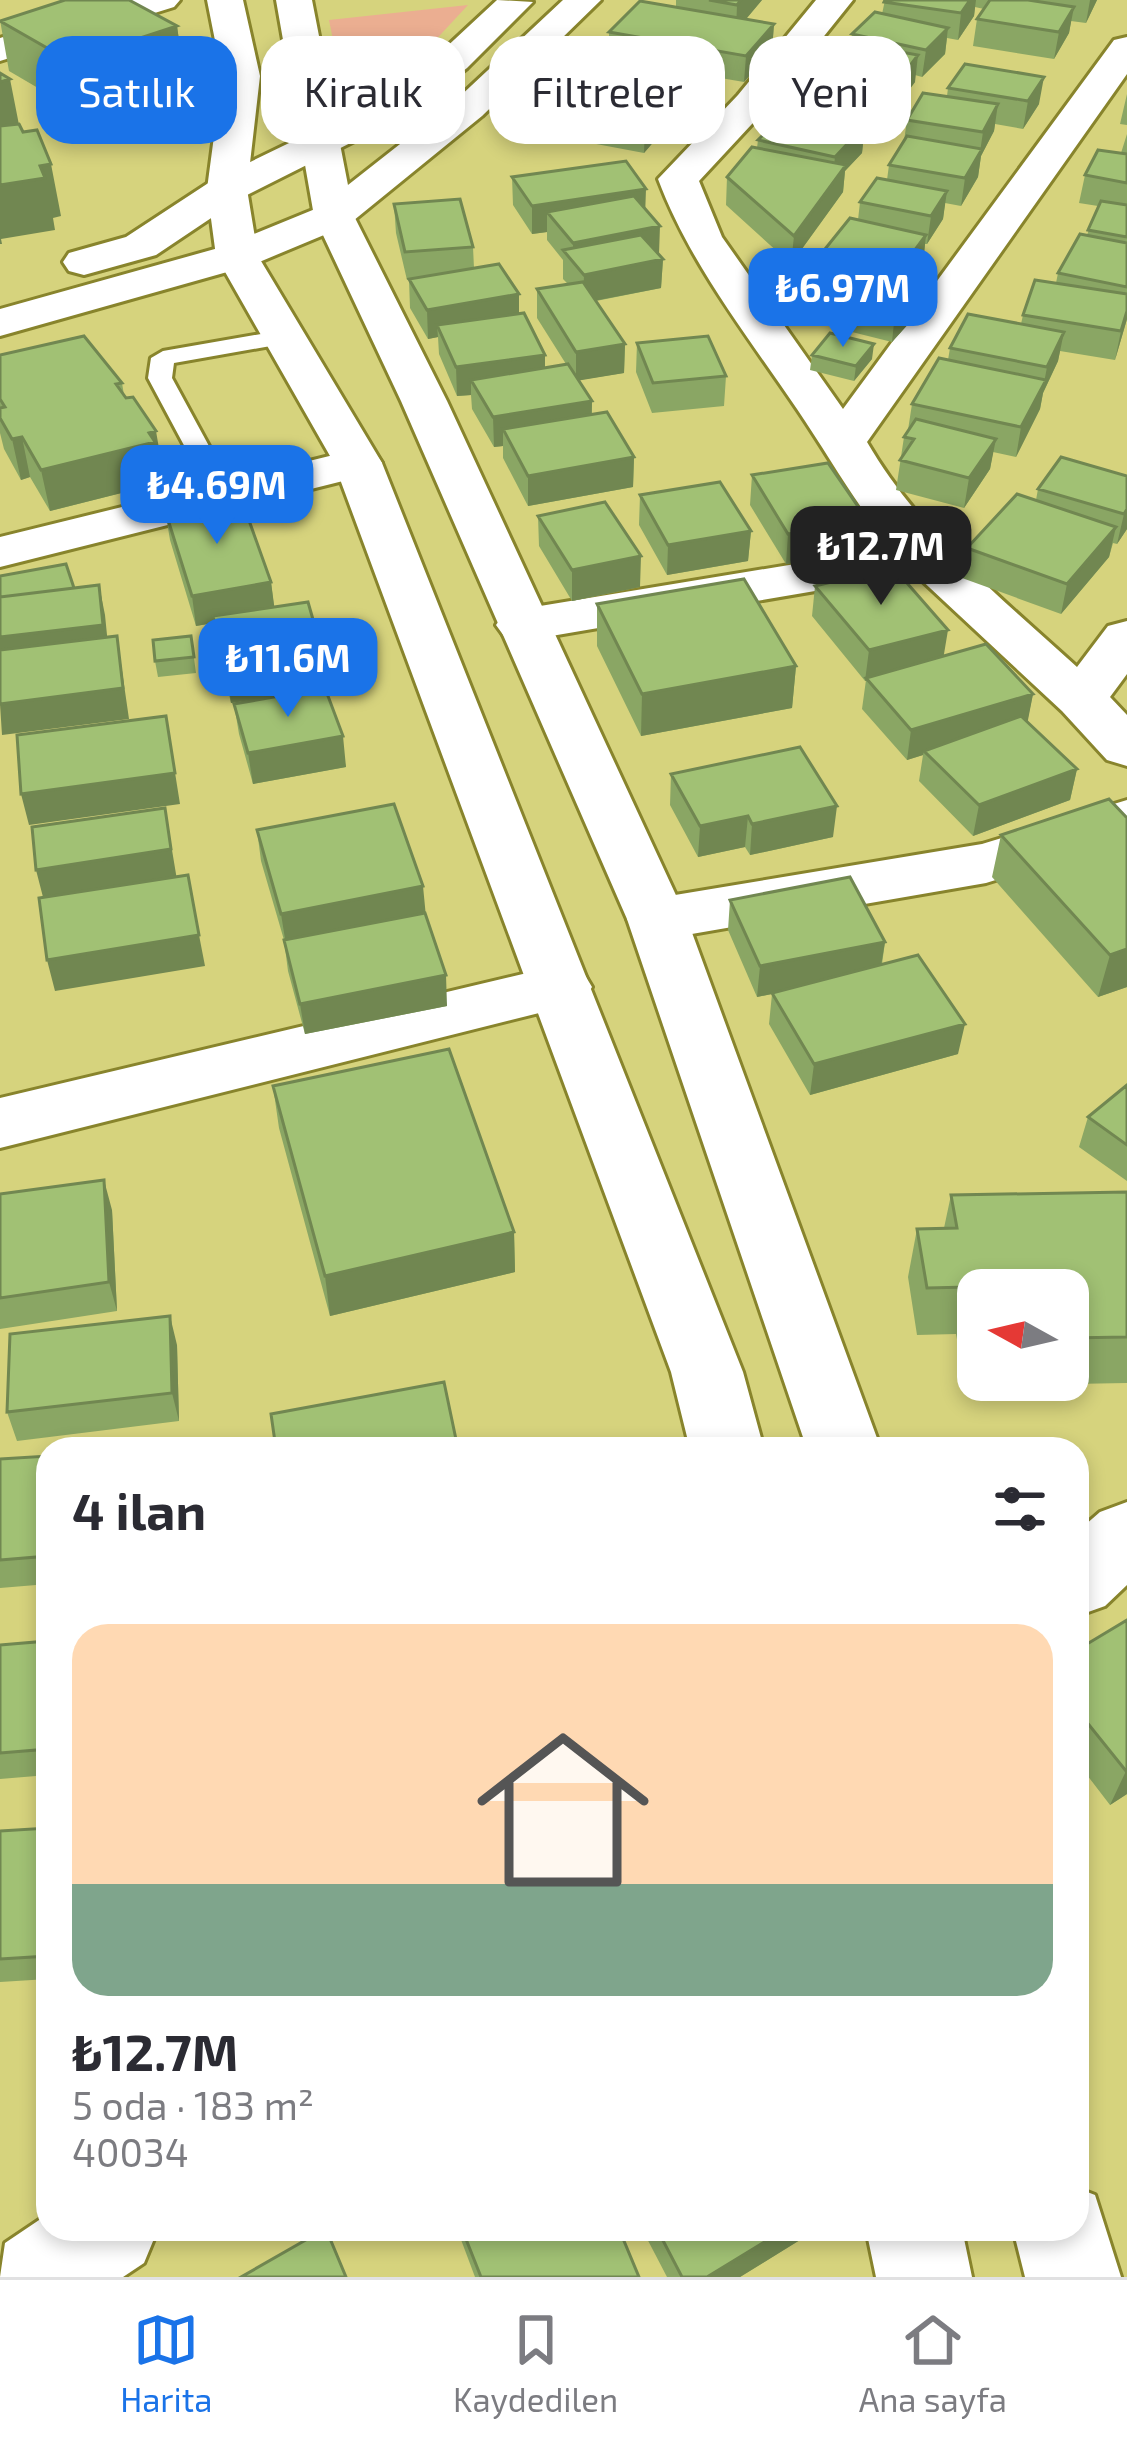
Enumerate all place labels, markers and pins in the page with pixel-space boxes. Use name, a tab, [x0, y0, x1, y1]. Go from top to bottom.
pin: ₺6.97M	[745, 248, 941, 350]
pin: ₺4.69M	[119, 445, 315, 547]
pin: ₺12.7M	[783, 506, 979, 608]
pin: ₺11.6M	[190, 618, 386, 720]

